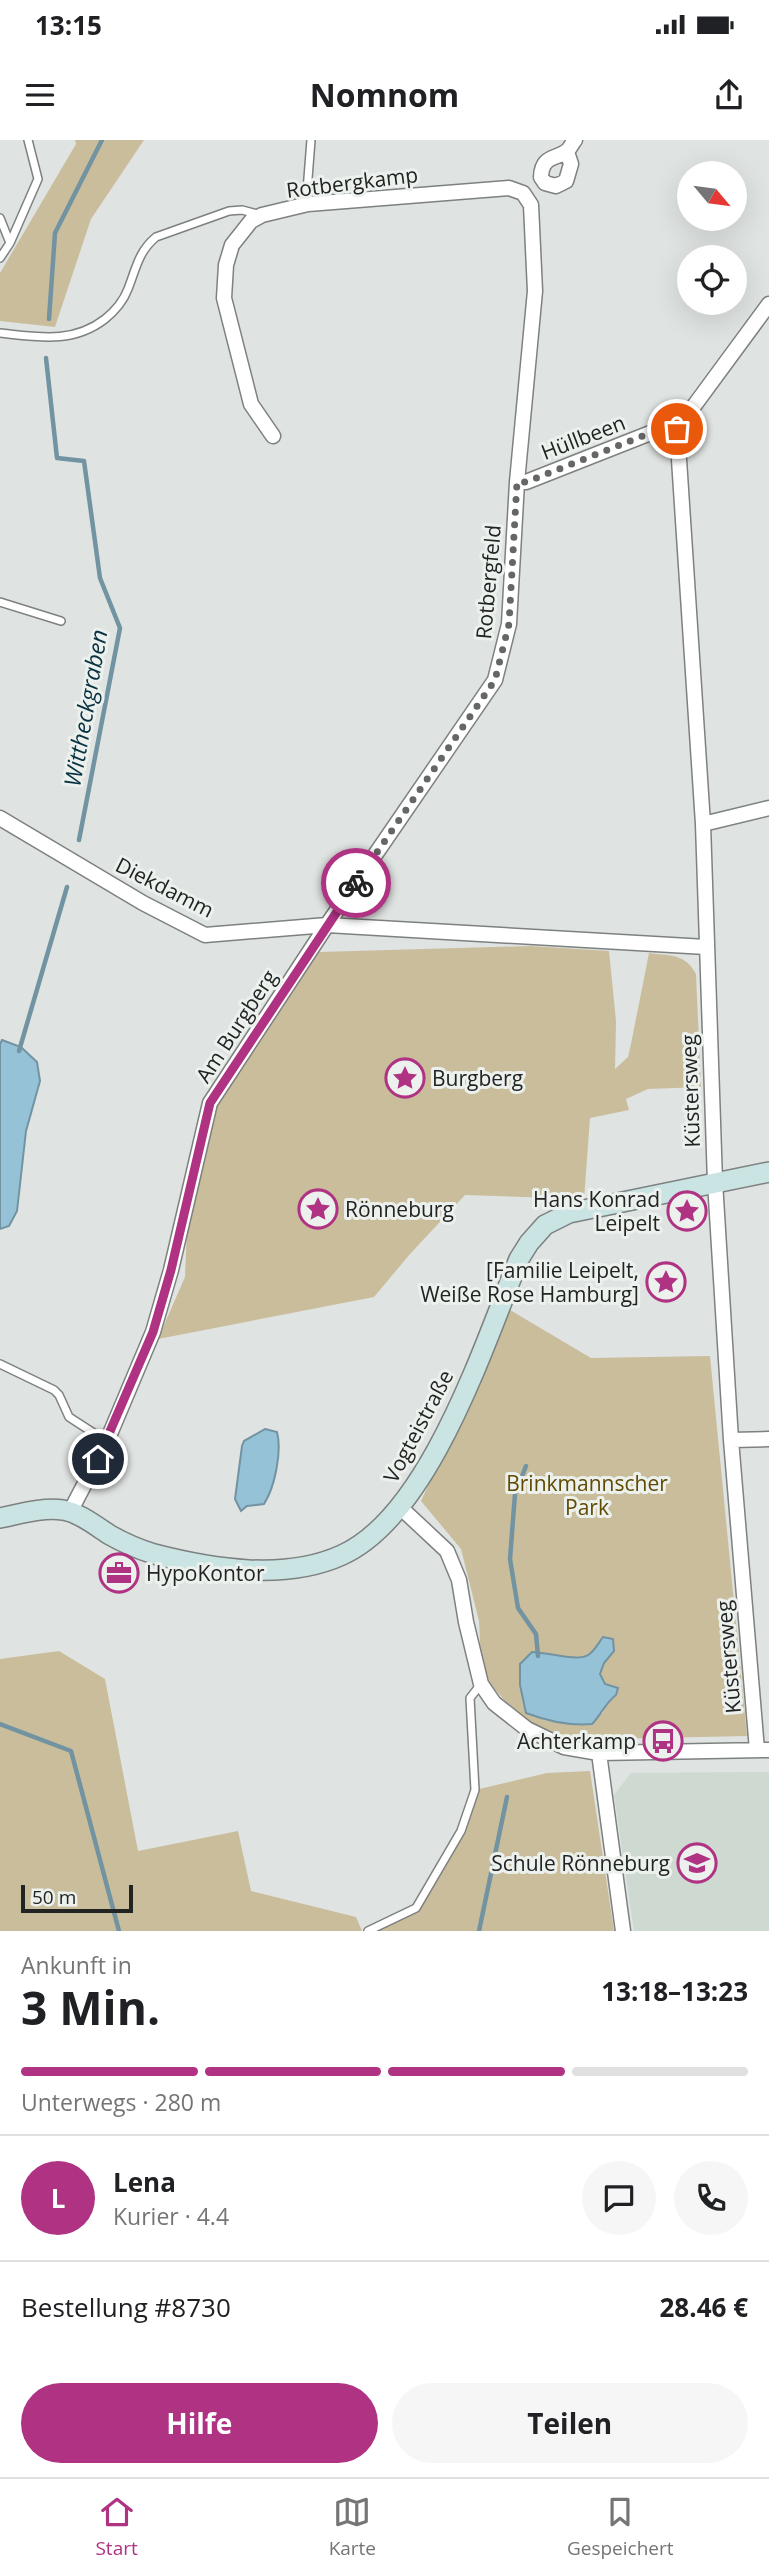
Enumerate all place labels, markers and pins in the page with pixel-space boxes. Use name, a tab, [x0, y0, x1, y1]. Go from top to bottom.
pin	[647, 399, 707, 459]
place icon: Burgberg	[384, 1057, 426, 1099]
place label: Burgberg	[432, 1064, 523, 1092]
place label: Hans Konrad Leipelt	[533, 1185, 660, 1237]
place icon: Rönneburg	[297, 1188, 339, 1230]
place icon: Hans Konrad Leipelt	[666, 1190, 708, 1232]
place label: Rönneburg	[345, 1195, 454, 1223]
place label: [Familie Leipelt, Weiße Rose Hamburg]	[420, 1256, 639, 1308]
place icon: [Familie Leipelt, Weiße Rose Hamburg]	[645, 1261, 687, 1303]
pin	[68, 1429, 128, 1489]
office icon: HypoKontor	[98, 1552, 140, 1594]
place label: HypoKontor	[146, 1559, 265, 1587]
bus stop icon: Achterkamp	[642, 1720, 684, 1762]
place label: Achterkamp	[517, 1727, 636, 1755]
school or university icon: Schule Rönneburg	[676, 1842, 718, 1884]
place label: Schule Rönneburg	[491, 1849, 670, 1877]

